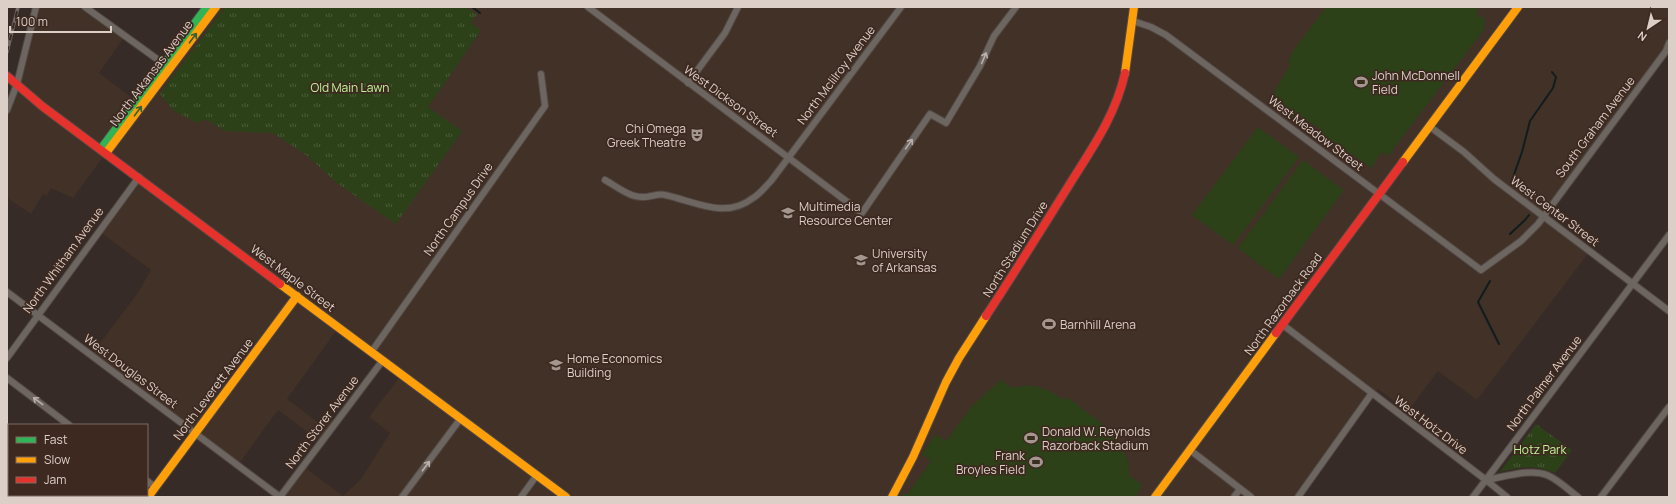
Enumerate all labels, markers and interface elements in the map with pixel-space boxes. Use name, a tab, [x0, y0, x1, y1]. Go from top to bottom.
scale bar	[10, 8, 111, 34]
north arrow	[1628, 8, 1668, 48]
text: 100 m	[16, 13, 48, 30]
street label: North Arkansas Avenue	[106, 17, 196, 129]
street label: North McIilroy Avenue	[793, 22, 879, 128]
text: N	[1634, 28, 1650, 45]
one-way arrow	[189, 32, 197, 43]
one-way arrow	[980, 52, 988, 64]
street label: West Dickson Street	[680, 61, 782, 141]
place label: John McDonnell Field	[1372, 67, 1460, 98]
street label: South Graham Avenue	[1551, 73, 1639, 181]
sports icon: John McDonnell Field	[1353, 74, 1369, 90]
park label: Old Main Lawn	[311, 79, 389, 96]
street label: West Meadow Street	[1265, 91, 1367, 175]
one-way arrow	[134, 105, 143, 116]
place label: Chi Omega Greek Theatre	[607, 120, 686, 151]
theatre icon: Chi Omega Greek Theatre	[689, 127, 705, 143]
one-way arrow	[905, 139, 913, 150]
street label: North Campus Drive	[419, 159, 497, 259]
street label: West Center Street	[1507, 172, 1603, 250]
place label: Multimedia Resource Center	[799, 198, 893, 229]
street label: North Stadium Drive	[979, 198, 1051, 300]
street label: North Whitham Avenue	[19, 203, 107, 317]
school or university icon: Multimedia Resource Center	[780, 205, 796, 221]
street label: West Maple Street	[247, 240, 339, 316]
place label: University of Arkansas	[872, 245, 937, 276]
street label: North Razorback Road	[1240, 249, 1326, 359]
school or university icon: University of Arkansas	[853, 252, 869, 268]
sports icon: Barnhill Arena	[1041, 316, 1057, 332]
place label: Barnhill Arena	[1060, 316, 1136, 333]
street label: West Douglas Street	[80, 330, 182, 412]
street label: North Palmer Avenue	[1502, 332, 1586, 434]
street label: North Leverett Avenue	[169, 335, 257, 443]
place label: Home Economics Building	[567, 350, 662, 381]
school or university icon: Home Economics Building	[548, 357, 564, 373]
street label: North Storer Avenue	[281, 372, 363, 472]
street label: West Hotz Drive	[1391, 392, 1471, 458]
one-way arrow	[33, 397, 44, 406]
place label: Donald W. Reynolds Razorback Stadium	[1042, 423, 1150, 454]
legend	[8, 424, 148, 496]
sports icon: Donald W. Reynolds Razorback Stadium	[1023, 430, 1039, 446]
text: Fast	[44, 431, 68, 448]
park label: Hotz Park	[1514, 441, 1567, 458]
place label: Frank Broyles Field	[956, 447, 1026, 478]
text: Slow	[44, 451, 70, 468]
sports icon: Frank Broyles Field	[1028, 454, 1044, 470]
one-way arrow	[421, 460, 430, 471]
text: Jam	[44, 471, 66, 488]

